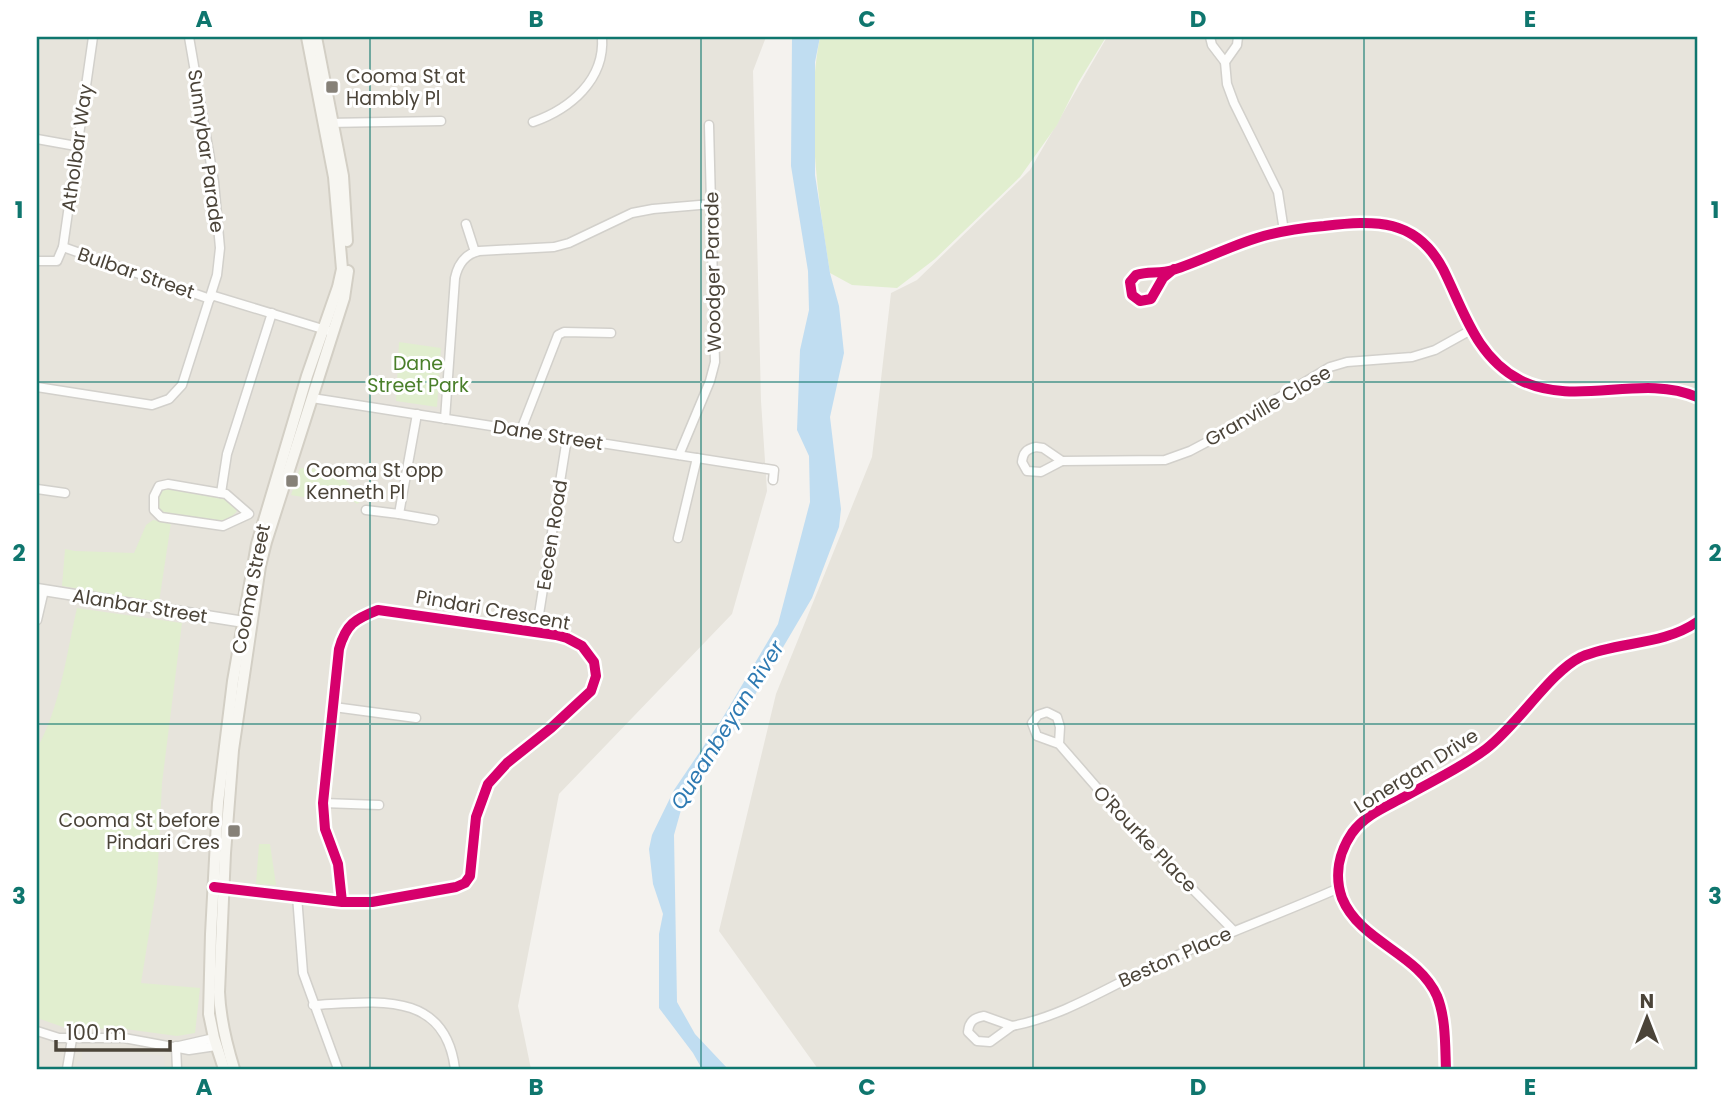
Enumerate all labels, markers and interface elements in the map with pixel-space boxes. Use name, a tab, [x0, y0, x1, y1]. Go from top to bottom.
text: A	[196, 3, 213, 35]
text: B	[528, 3, 544, 35]
text: C	[858, 3, 876, 35]
text: D	[1190, 3, 1206, 35]
text: E	[1524, 3, 1536, 35]
place label: Cooma St at Hambly Pl	[346, 63, 465, 112]
street label: Sunnybar Parade	[181, 68, 231, 234]
marker: Cooma St at Hambly Pl	[324, 79, 340, 95]
street label: Atholbar Way	[55, 82, 99, 214]
street label: Woodger Parade	[698, 191, 728, 353]
text: 1	[15, 194, 23, 226]
text: 1	[1711, 194, 1719, 226]
street label: Bulbar Street	[74, 240, 198, 306]
park label: Dane Street Park	[367, 350, 469, 399]
street label: Granville Close	[1200, 359, 1336, 453]
street label: Dane Street	[491, 413, 605, 457]
place label: Cooma St opp Kenneth Pl	[306, 457, 444, 506]
marker: Cooma St opp Kenneth Pl	[284, 473, 300, 489]
street label: Eecen Road	[530, 478, 574, 592]
street label: Cooma Street	[225, 522, 277, 656]
text: 2	[12, 537, 26, 569]
text: 2	[1708, 537, 1722, 569]
street label: Alanbar Street	[71, 582, 209, 630]
street label: Pindari Crescent	[414, 583, 572, 637]
water label: Queanbeyan River	[663, 634, 791, 815]
street label: Lonergan Drive	[1349, 722, 1483, 820]
street label: O'Rourke Place	[1087, 779, 1203, 899]
place label: Cooma St before Pindari Cres	[58, 807, 220, 856]
marker: Cooma St before Pindari Cres	[226, 823, 242, 839]
text: 3	[12, 880, 26, 912]
text: 3	[1708, 880, 1722, 912]
street label: Beston Place	[1114, 920, 1236, 994]
north arrow	[1612, 984, 1682, 1054]
text: N	[1640, 988, 1654, 1015]
scale bar	[56, 1008, 170, 1052]
text: 100 m	[66, 1018, 126, 1047]
text: A	[196, 1071, 213, 1103]
text: B	[528, 1071, 544, 1103]
text: C	[858, 1071, 876, 1103]
text: D	[1190, 1071, 1206, 1103]
text: E	[1524, 1071, 1536, 1103]

